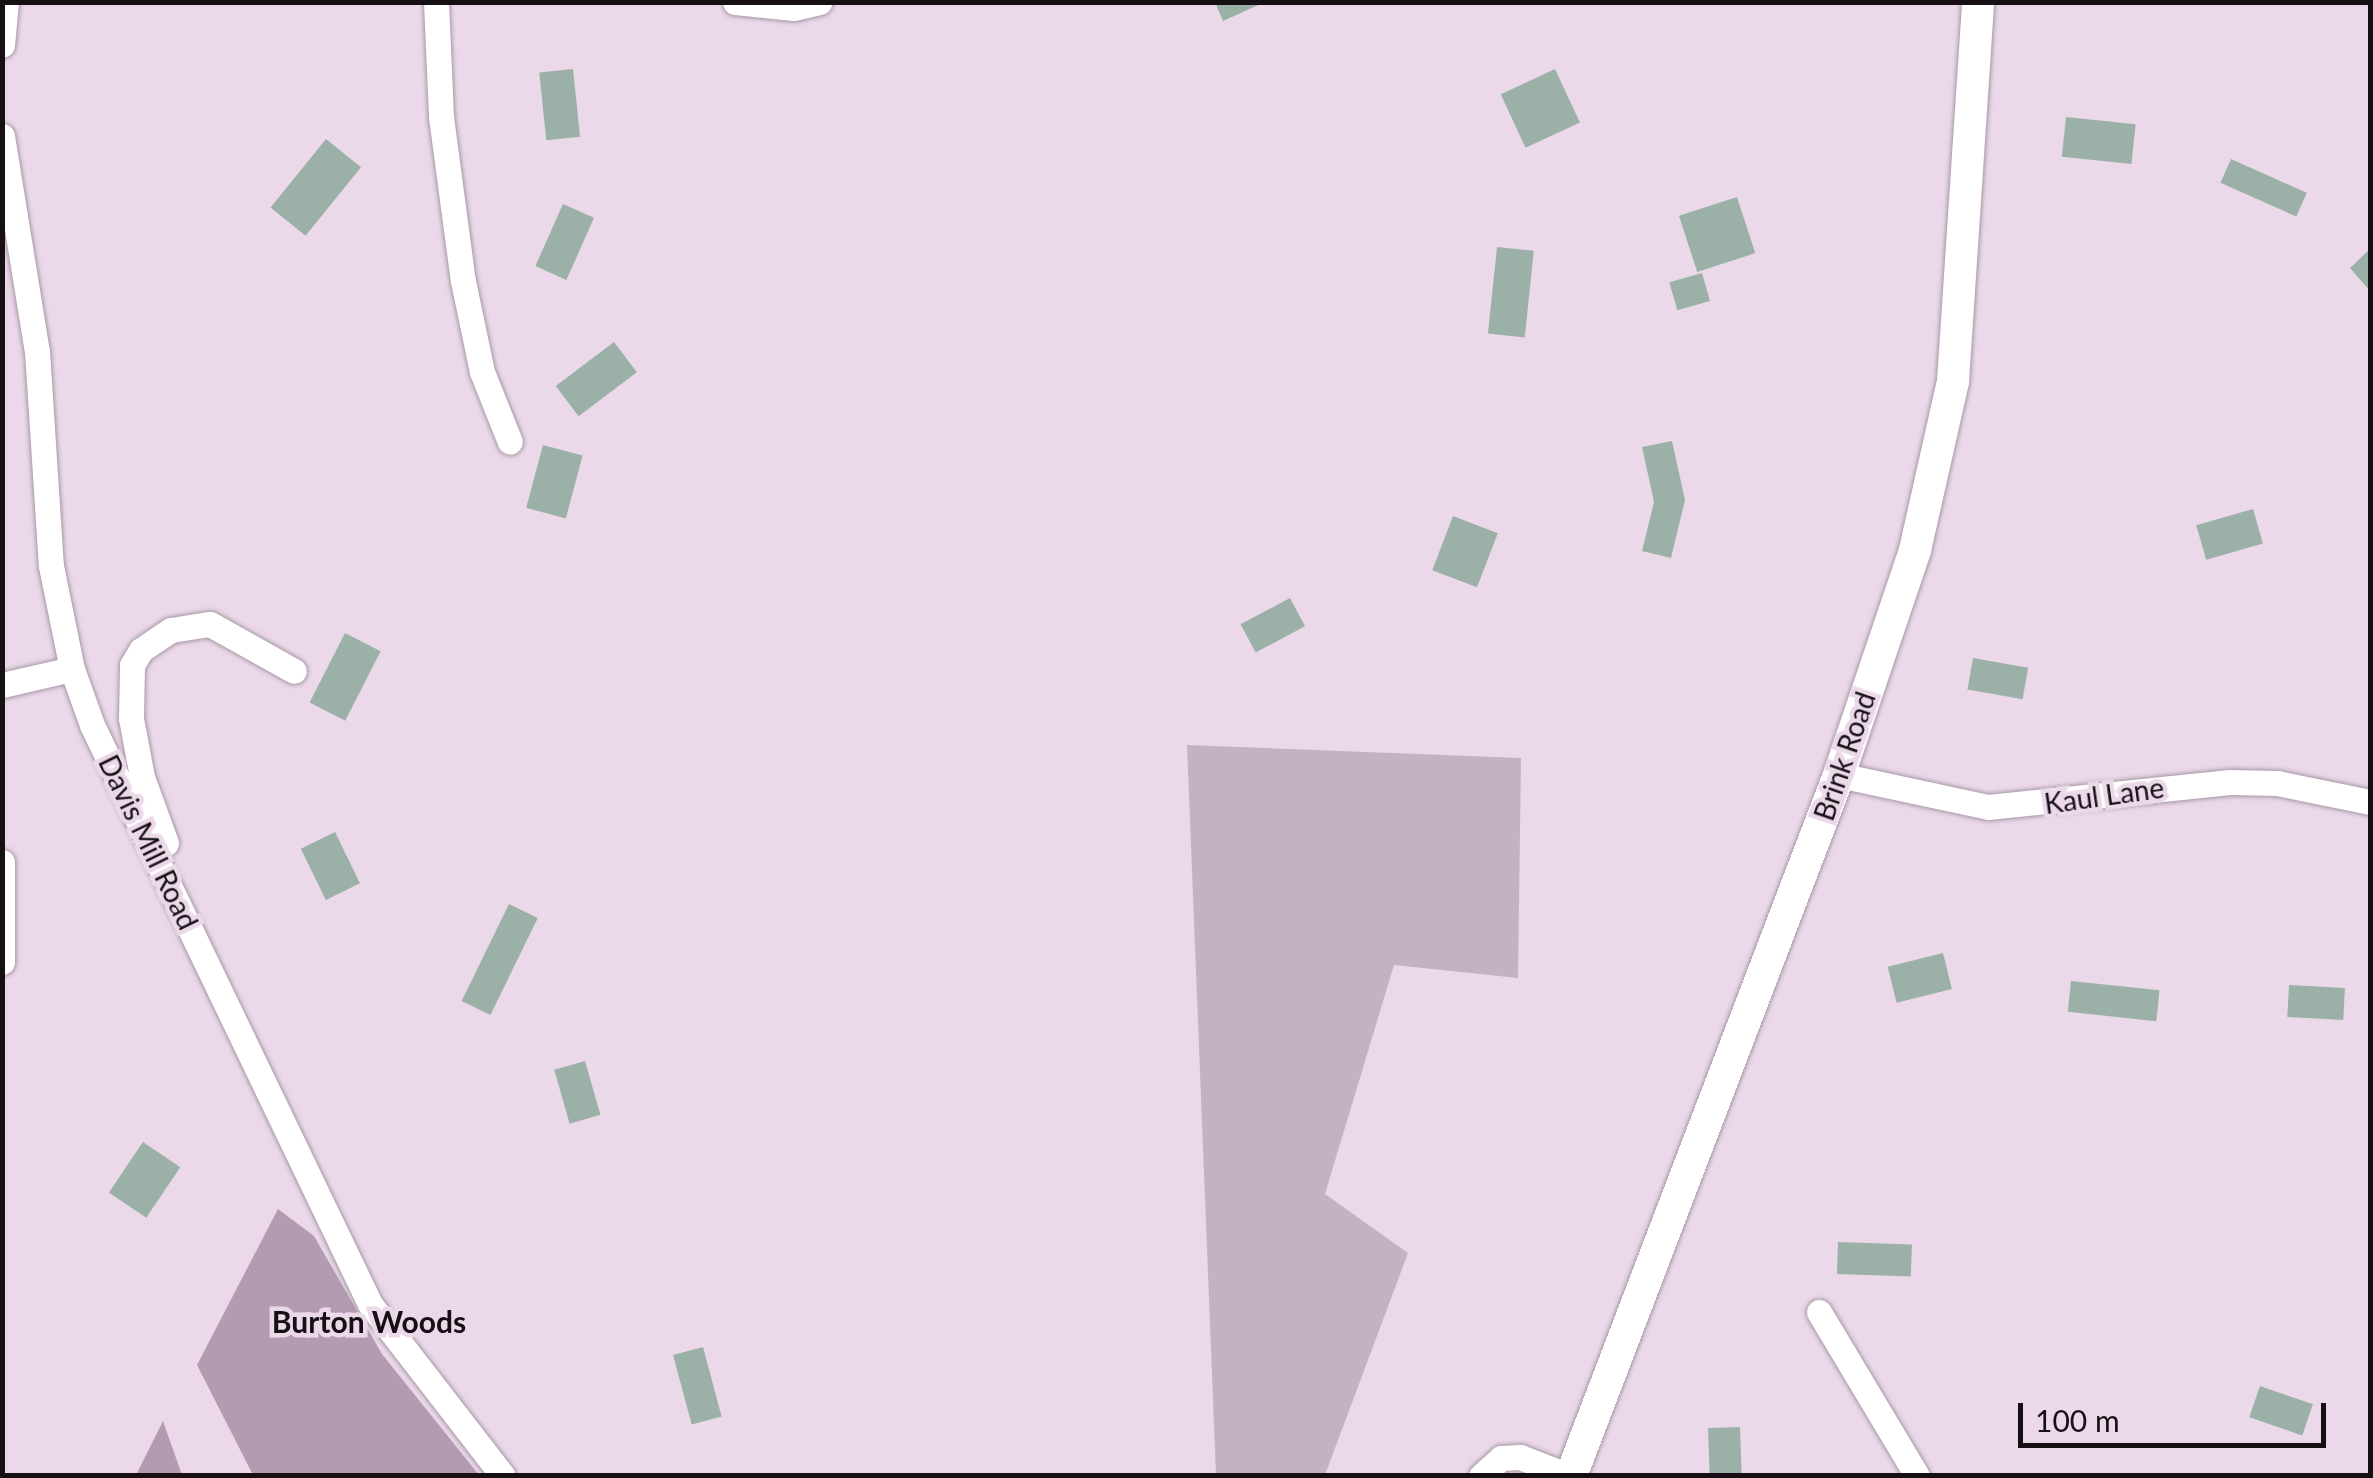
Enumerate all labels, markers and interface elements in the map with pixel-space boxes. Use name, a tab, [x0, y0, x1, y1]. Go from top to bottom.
street label: Brink Road	[1806, 687, 1882, 825]
street label: Davis Mill Road	[92, 749, 206, 935]
street label: Kaul Lane	[2042, 770, 2166, 820]
district label: Burton Woods	[272, 1303, 466, 1339]
scale bar	[2023, 1383, 2330, 1445]
text: 100 m	[2035, 1402, 2120, 1438]

